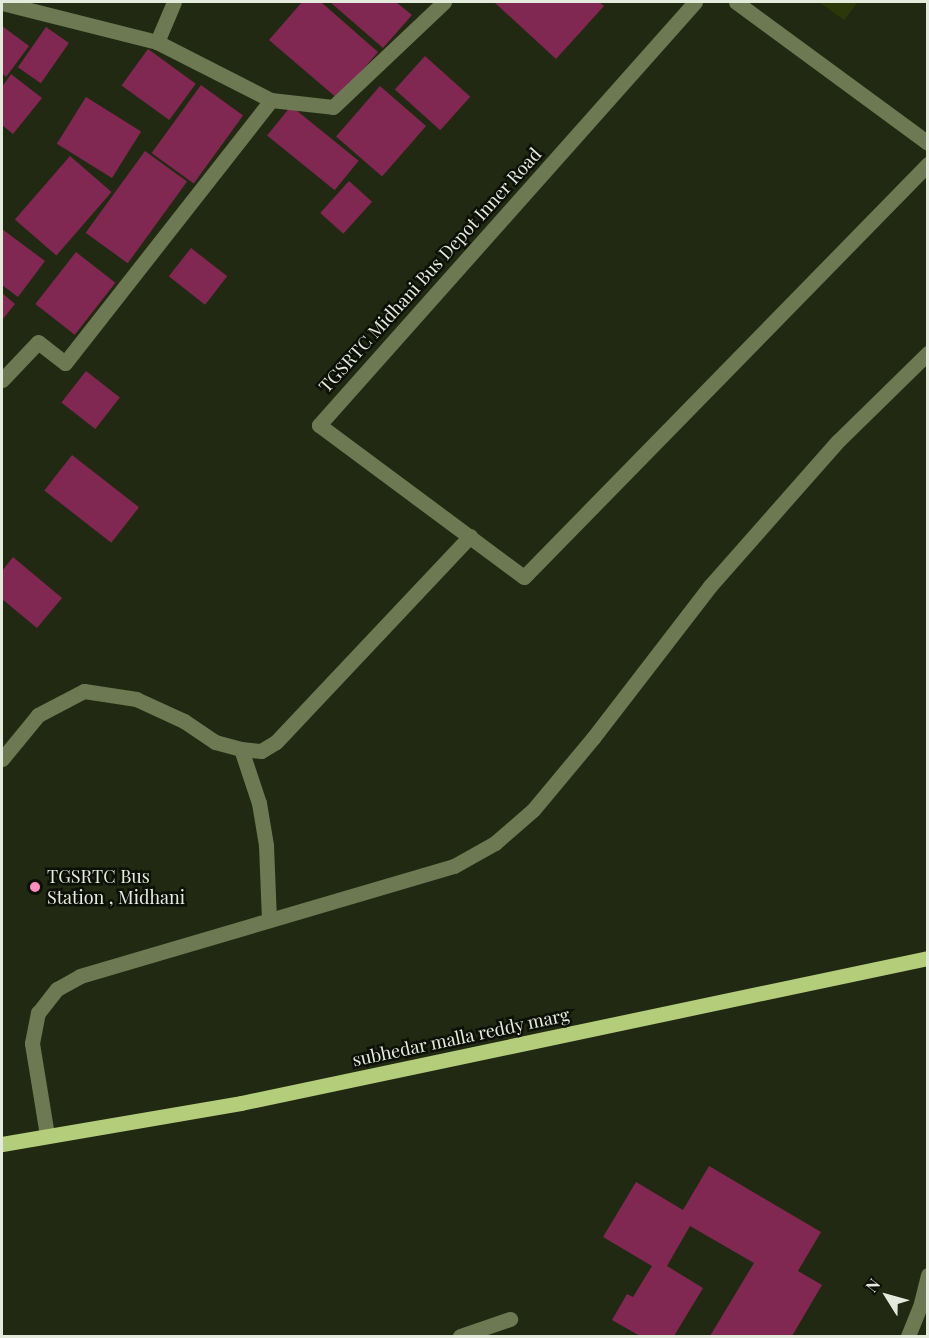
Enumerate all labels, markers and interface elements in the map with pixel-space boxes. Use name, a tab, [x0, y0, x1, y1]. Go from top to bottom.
street label: TGSRTC Midhani Bus Depot Inner Road	[314, 143, 546, 397]
place label: TGSRTC Bus Station , Midhani	[47, 866, 185, 908]
marker: TGSRTC Bus Station , Midhani	[28, 880, 42, 894]
street label: subhedar malla reddy marg	[350, 1003, 572, 1071]
north arrow	[857, 1266, 917, 1326]
text: N	[860, 1274, 884, 1296]

